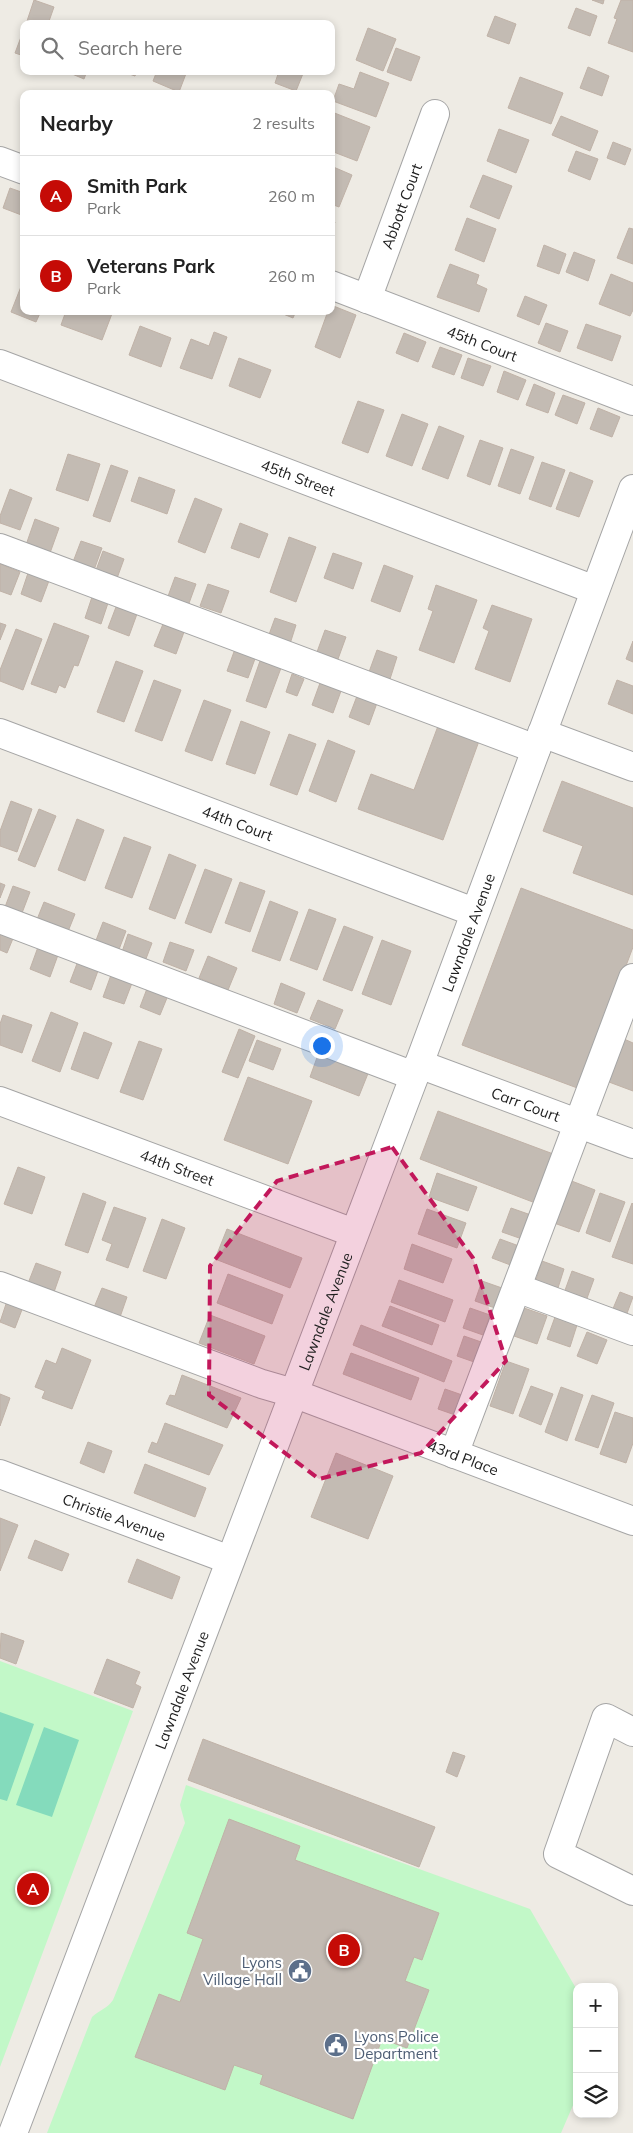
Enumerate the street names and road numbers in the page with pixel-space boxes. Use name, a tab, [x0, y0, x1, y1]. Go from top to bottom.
street label: Abbott Court	[377, 161, 426, 252]
street label: 45th Court	[444, 321, 520, 365]
street label: 45th Street	[259, 455, 338, 500]
street label: 44th Court	[200, 801, 276, 845]
street label: Lawndale Avenue	[437, 870, 499, 994]
street label: Carr Court	[489, 1082, 563, 1125]
street label: 44th Street	[137, 1145, 217, 1189]
street label: Lawndale Avenue	[294, 1249, 356, 1373]
street label: 43rd Place	[425, 1435, 501, 1479]
street label: Christie Avenue	[60, 1489, 169, 1545]
street label: Lawndale Avenue	[150, 1628, 212, 1752]

